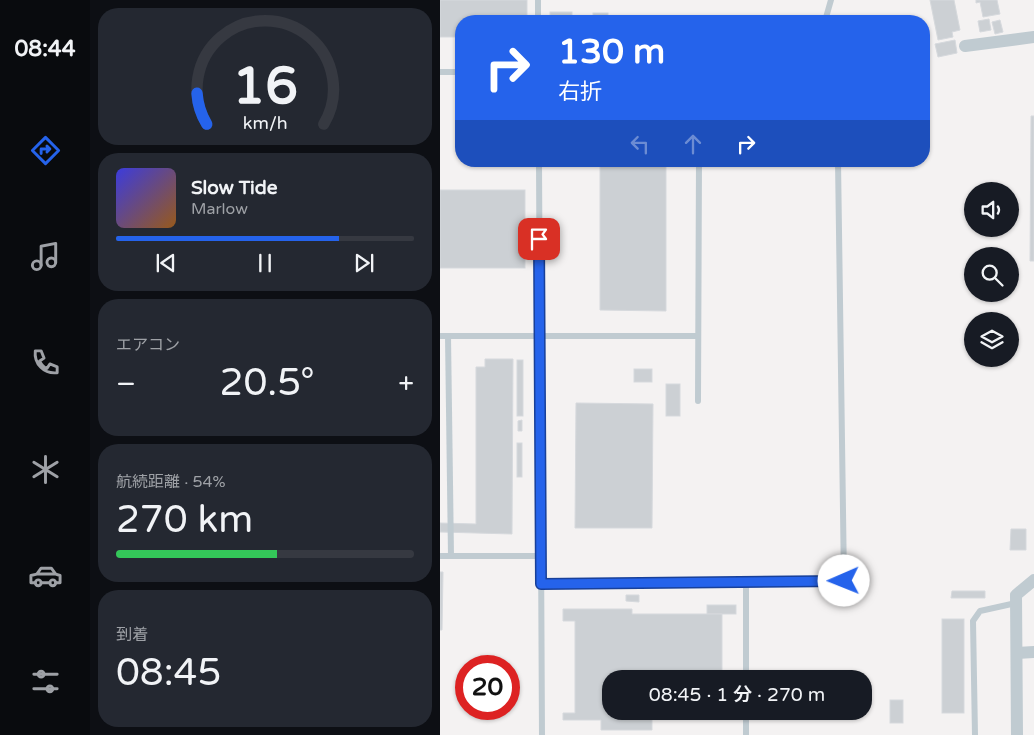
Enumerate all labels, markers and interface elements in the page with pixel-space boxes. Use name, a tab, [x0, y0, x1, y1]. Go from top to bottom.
text: 130 m	[558, 31, 665, 73]
icon: right	[475, 35, 540, 100]
text: 08:44	[15, 36, 75, 62]
text: 16	[232, 55, 298, 118]
text: 右折	[558, 79, 602, 105]
text: km/h	[243, 113, 287, 134]
icon: left	[626, 130, 654, 158]
icon: ahead	[679, 130, 707, 158]
icon: right	[732, 130, 760, 158]
icon: directions	[28, 133, 63, 168]
text: Slow Tide	[191, 177, 278, 199]
map controls	[964, 182, 1019, 367]
button: sound	[964, 182, 1019, 237]
text: Marlow	[191, 199, 248, 219]
pin	[518, 218, 560, 260]
icon: arrive	[525, 225, 553, 253]
icon: music	[28, 239, 63, 274]
button: search	[964, 247, 1019, 302]
icon: previous	[152, 249, 180, 277]
icon: pause	[251, 249, 279, 277]
icon: next	[350, 249, 378, 277]
button: layers	[964, 312, 1019, 367]
text: エアコン	[116, 335, 180, 355]
icon: phone	[28, 345, 63, 380]
text: 20.5°	[220, 360, 315, 406]
text: −	[116, 367, 136, 401]
text: +	[398, 367, 414, 401]
icon: climate	[28, 452, 63, 487]
text: 航続距離 · 54%	[116, 472, 226, 492]
text: 270 km	[116, 497, 253, 543]
position arrow	[817, 554, 869, 606]
icon: car	[28, 558, 63, 593]
text: 到着	[116, 625, 148, 645]
text: 08:45	[116, 650, 221, 696]
speed limit sign: 20	[455, 655, 520, 720]
icon: filters	[28, 664, 63, 699]
text: 08:45 · 1 分 · 270 m	[649, 684, 825, 706]

